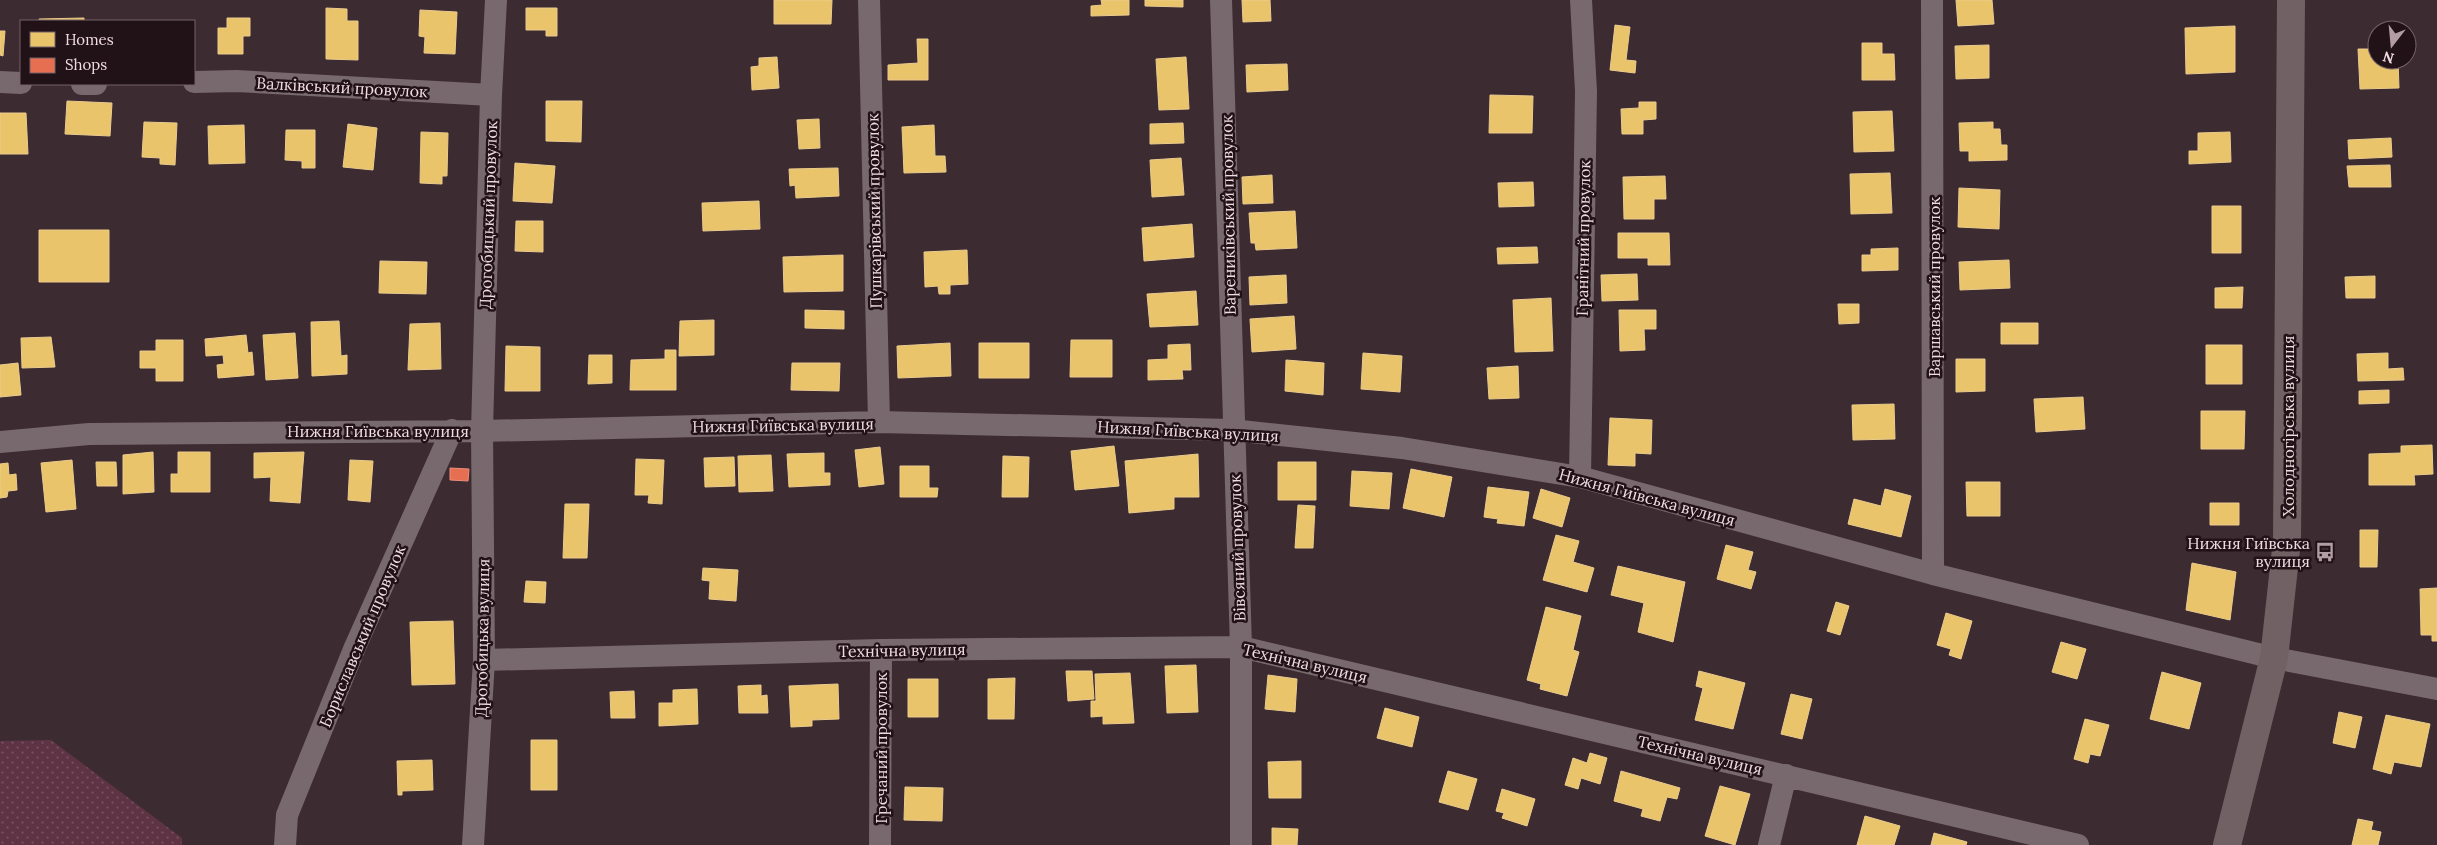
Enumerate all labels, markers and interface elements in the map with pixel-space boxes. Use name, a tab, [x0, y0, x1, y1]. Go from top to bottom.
legend	[20, 20, 195, 85]
north arrow	[2367, 20, 2417, 70]
text: Homes	[65, 30, 114, 49]
text: N	[2381, 47, 2396, 68]
text: Shops	[65, 55, 107, 74]
street label: Валківський провулок	[256, 73, 429, 101]
street label: Пушкарівський провулок	[862, 113, 886, 309]
street label: Варениківський провулок	[1216, 114, 1240, 315]
street label: Дрогобицький провулок	[475, 120, 501, 310]
street label: Гранітний провулок	[1572, 159, 1594, 316]
street label: Варшавський провулок	[1924, 197, 1944, 377]
street label: Холодногірська вулиця	[2278, 336, 2298, 516]
street label: Нижня Гиївська вулиця	[692, 413, 874, 437]
street label: Нижня Гиївська вулиця	[1097, 416, 1279, 446]
street label: Нижня Гиївська вулиця	[287, 421, 469, 441]
street label: Нижня Гиївська вулиця	[1557, 464, 1737, 530]
street label: Вівсяний провулок	[1224, 474, 1250, 622]
place label: Нижня Гиївська вулиця	[2187, 533, 2310, 571]
bus stop icon: Нижня Гиївська вулиця	[2314, 541, 2336, 563]
street label: Бориславський провулок	[315, 542, 410, 730]
street label: Дрогобицька вулиця	[471, 558, 493, 718]
street label: Технічна вулиця	[838, 639, 966, 661]
street label: Технічна вулиця	[1241, 639, 1369, 687]
street label: Гречаний провулок	[871, 672, 891, 824]
street label: Технічна вулиця	[1636, 731, 1764, 779]

